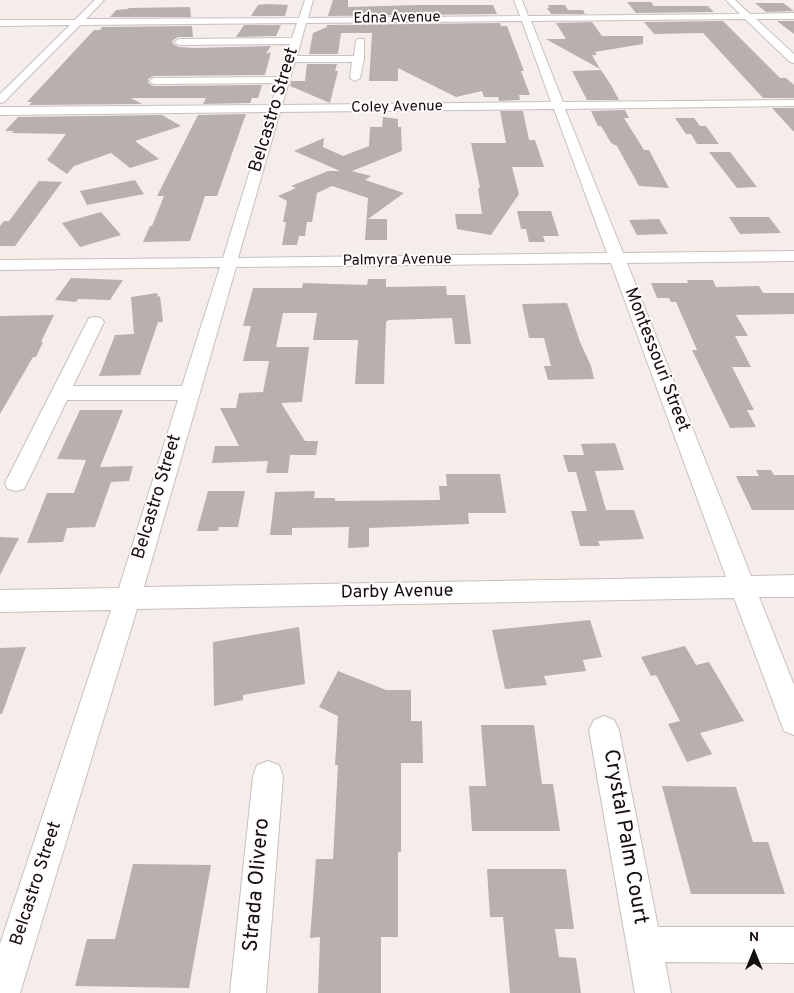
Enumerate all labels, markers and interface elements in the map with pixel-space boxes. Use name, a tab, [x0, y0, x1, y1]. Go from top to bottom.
street label: Edna Avenue	[353, 9, 441, 29]
street label: Belcastro Street	[246, 45, 304, 175]
street label: Coley Avenue	[351, 98, 443, 118]
street label: Palmyra Avenue	[342, 251, 452, 271]
street label: Montessouri Street	[619, 285, 693, 435]
street label: Belcastro Street	[129, 432, 187, 562]
street label: Darby Avenue	[341, 581, 453, 605]
street label: Crystal Palm Court	[596, 747, 652, 927]
street label: Strada Olivero	[240, 817, 276, 953]
street label: Belcastro Street	[7, 819, 67, 949]
north arrow	[729, 928, 779, 978]
text: N	[749, 929, 759, 946]

